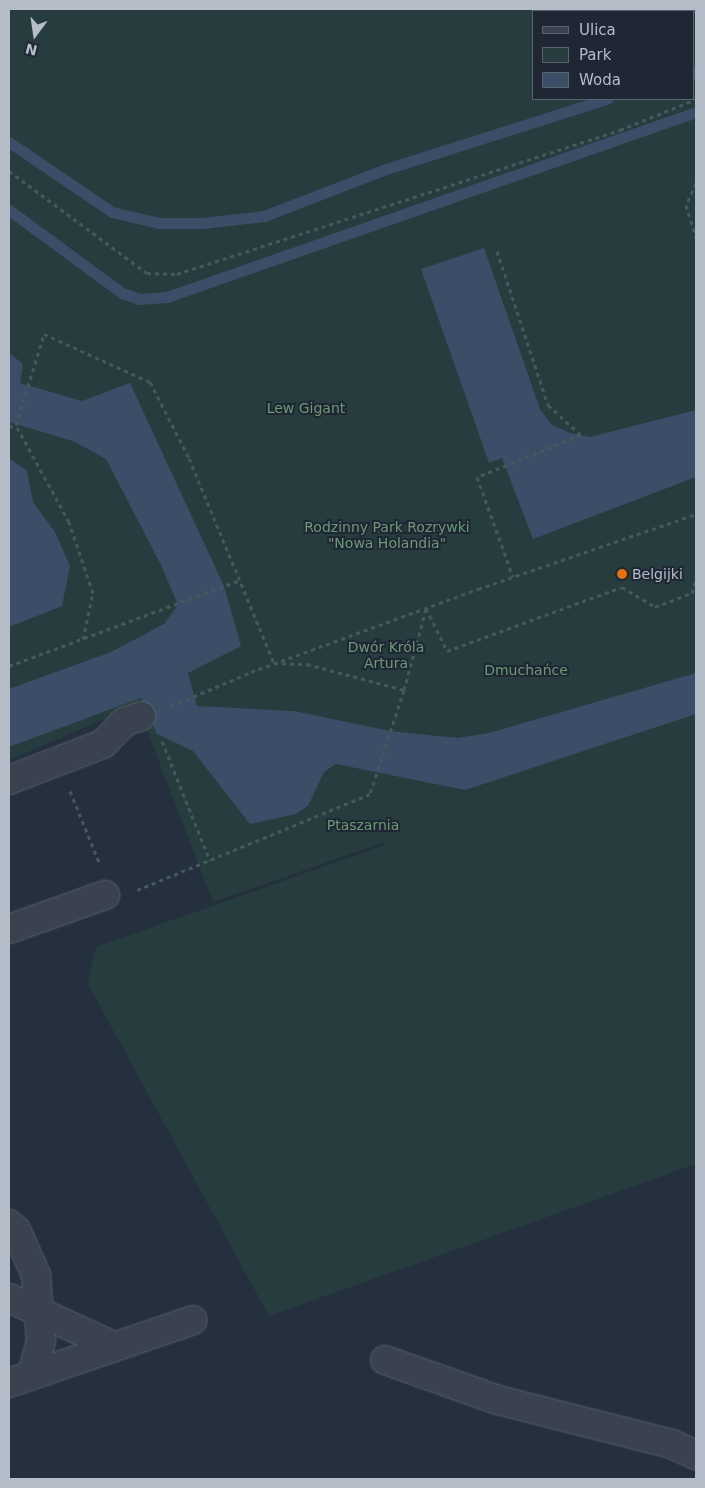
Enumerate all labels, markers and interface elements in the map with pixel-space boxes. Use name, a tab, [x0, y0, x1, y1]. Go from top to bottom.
north arrow	[10, 10, 60, 60]
legend	[532, 10, 695, 100]
text: Ulica	[579, 21, 616, 39]
text: N	[24, 40, 39, 59]
text: Park	[579, 46, 611, 64]
text: Woda	[579, 71, 621, 89]
park label: Lew Gigant	[267, 400, 345, 416]
park label: Rodzinny Park Rozrywki "Nowa Holandia"	[304, 519, 470, 552]
place label: Belgijki	[632, 566, 683, 582]
marker: Belgijki	[616, 568, 628, 580]
park label: Dwór Króla Artura	[348, 639, 424, 672]
park label: Dmuchańce	[484, 662, 568, 678]
park label: Ptaszarnia	[327, 817, 399, 833]

